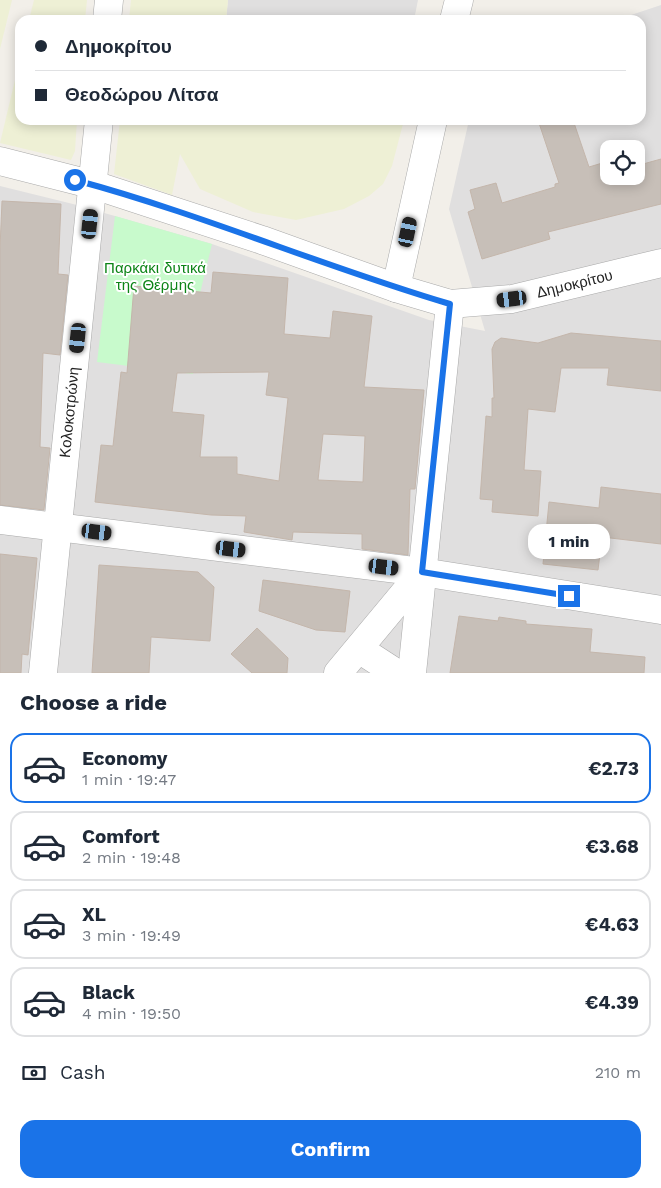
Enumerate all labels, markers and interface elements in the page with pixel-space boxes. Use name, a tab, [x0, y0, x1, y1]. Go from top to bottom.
text: Δημοκρίτου	[65, 35, 172, 58]
text: Θεοδώρου Λίτσα	[65, 83, 218, 106]
map controls	[600, 140, 645, 185]
button: locate	[600, 140, 645, 185]
route start	[64, 169, 86, 191]
car	[80, 208, 99, 240]
car	[397, 216, 418, 248]
park label: Παρκάκι δυτικά της Θέρμης	[104, 259, 206, 294]
street label: Δημοκρίτου	[535, 266, 614, 302]
car	[496, 290, 527, 308]
car	[68, 322, 87, 354]
street label: Κολοκοτρώνη	[56, 366, 83, 459]
car	[81, 523, 112, 541]
callout: 1 min	[528, 524, 610, 558]
text: 1 min	[548, 532, 590, 551]
car	[215, 540, 246, 558]
car	[368, 558, 399, 576]
route end	[558, 585, 580, 607]
text: Choose a ride	[20, 690, 167, 715]
icon: car	[22, 746, 67, 791]
text: Economy	[82, 747, 167, 770]
text: €2.73	[588, 757, 639, 780]
text: 1 min · 19:47	[82, 770, 176, 789]
icon: car	[22, 824, 67, 869]
text: Comfort	[82, 825, 160, 848]
text: €3.68	[585, 835, 639, 858]
text: 2 min · 19:48	[82, 848, 181, 867]
icon: car	[22, 902, 67, 947]
text: XL	[82, 903, 106, 926]
text: €4.63	[585, 913, 639, 936]
text: 3 min · 19:49	[82, 926, 181, 945]
icon: car	[22, 980, 67, 1025]
text: Black	[82, 981, 135, 1004]
text: €4.39	[585, 991, 639, 1014]
text: 4 min · 19:50	[82, 1004, 181, 1023]
icon: cash	[20, 1059, 48, 1087]
text: Cash	[60, 1061, 106, 1084]
text: 210 m	[595, 1063, 641, 1082]
button: Confirm	[20, 1120, 641, 1178]

